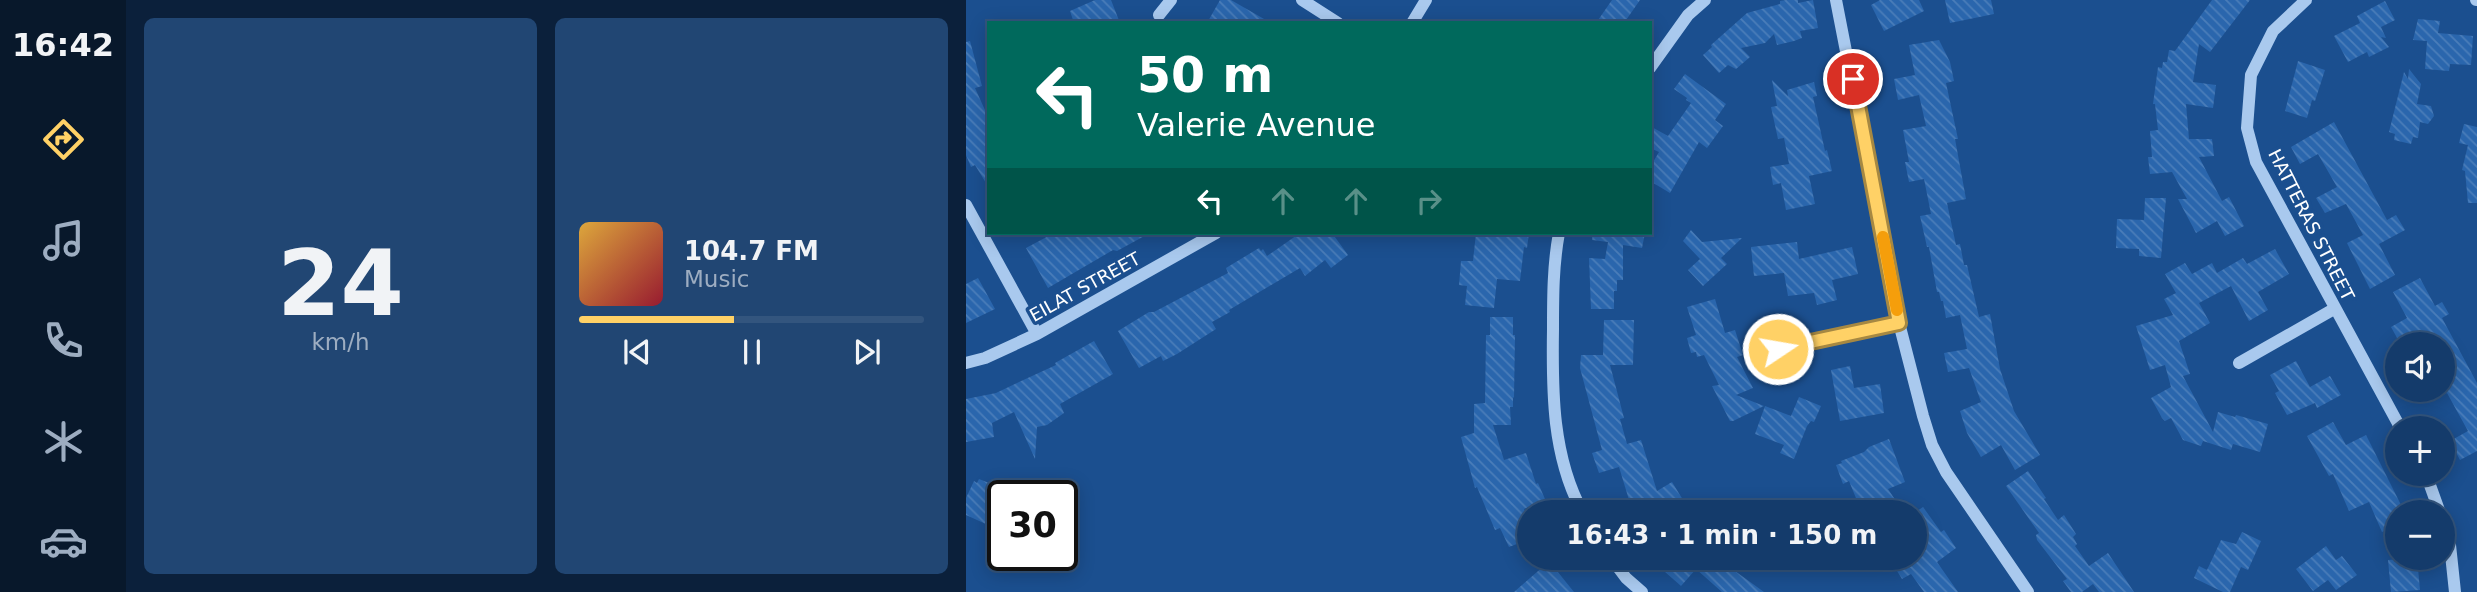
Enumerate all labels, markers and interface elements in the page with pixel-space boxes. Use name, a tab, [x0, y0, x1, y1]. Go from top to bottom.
text: 16:42	[12, 26, 114, 64]
text: 50 m	[1137, 47, 1273, 104]
icon: left	[1022, 49, 1113, 140]
pin	[1823, 49, 1883, 109]
icon: arrive	[1834, 60, 1872, 98]
text: Valerie Avenue	[1137, 106, 1375, 144]
icon: directions	[39, 115, 88, 164]
street label: HATTERAS STREET	[2264, 145, 2359, 305]
icon: left	[1191, 182, 1229, 220]
icon: ahead	[1264, 182, 1302, 220]
icon: ahead	[1337, 182, 1375, 220]
icon: right	[1410, 182, 1448, 220]
icon: music	[39, 216, 88, 265]
text: 24	[277, 231, 404, 336]
text: 104.7 FM	[684, 236, 819, 266]
street label: EILAT STREET	[1026, 247, 1145, 326]
text: Music	[684, 266, 749, 292]
position arrow	[1741, 312, 1815, 386]
icon: phone	[39, 316, 88, 365]
text: km/h	[311, 329, 370, 355]
map controls	[2385, 332, 2455, 570]
button: sound	[2385, 332, 2455, 402]
icon: previous	[618, 333, 656, 371]
icon: pause	[733, 333, 771, 371]
icon: next	[848, 333, 886, 371]
button: +	[2385, 416, 2455, 486]
icon: climate	[39, 417, 88, 466]
speed limit sign: 30	[987, 480, 1078, 571]
button: −	[2385, 500, 2455, 570]
icon: car	[39, 517, 88, 566]
text: 16:43 · 1 min · 150 m	[1567, 520, 1877, 550]

